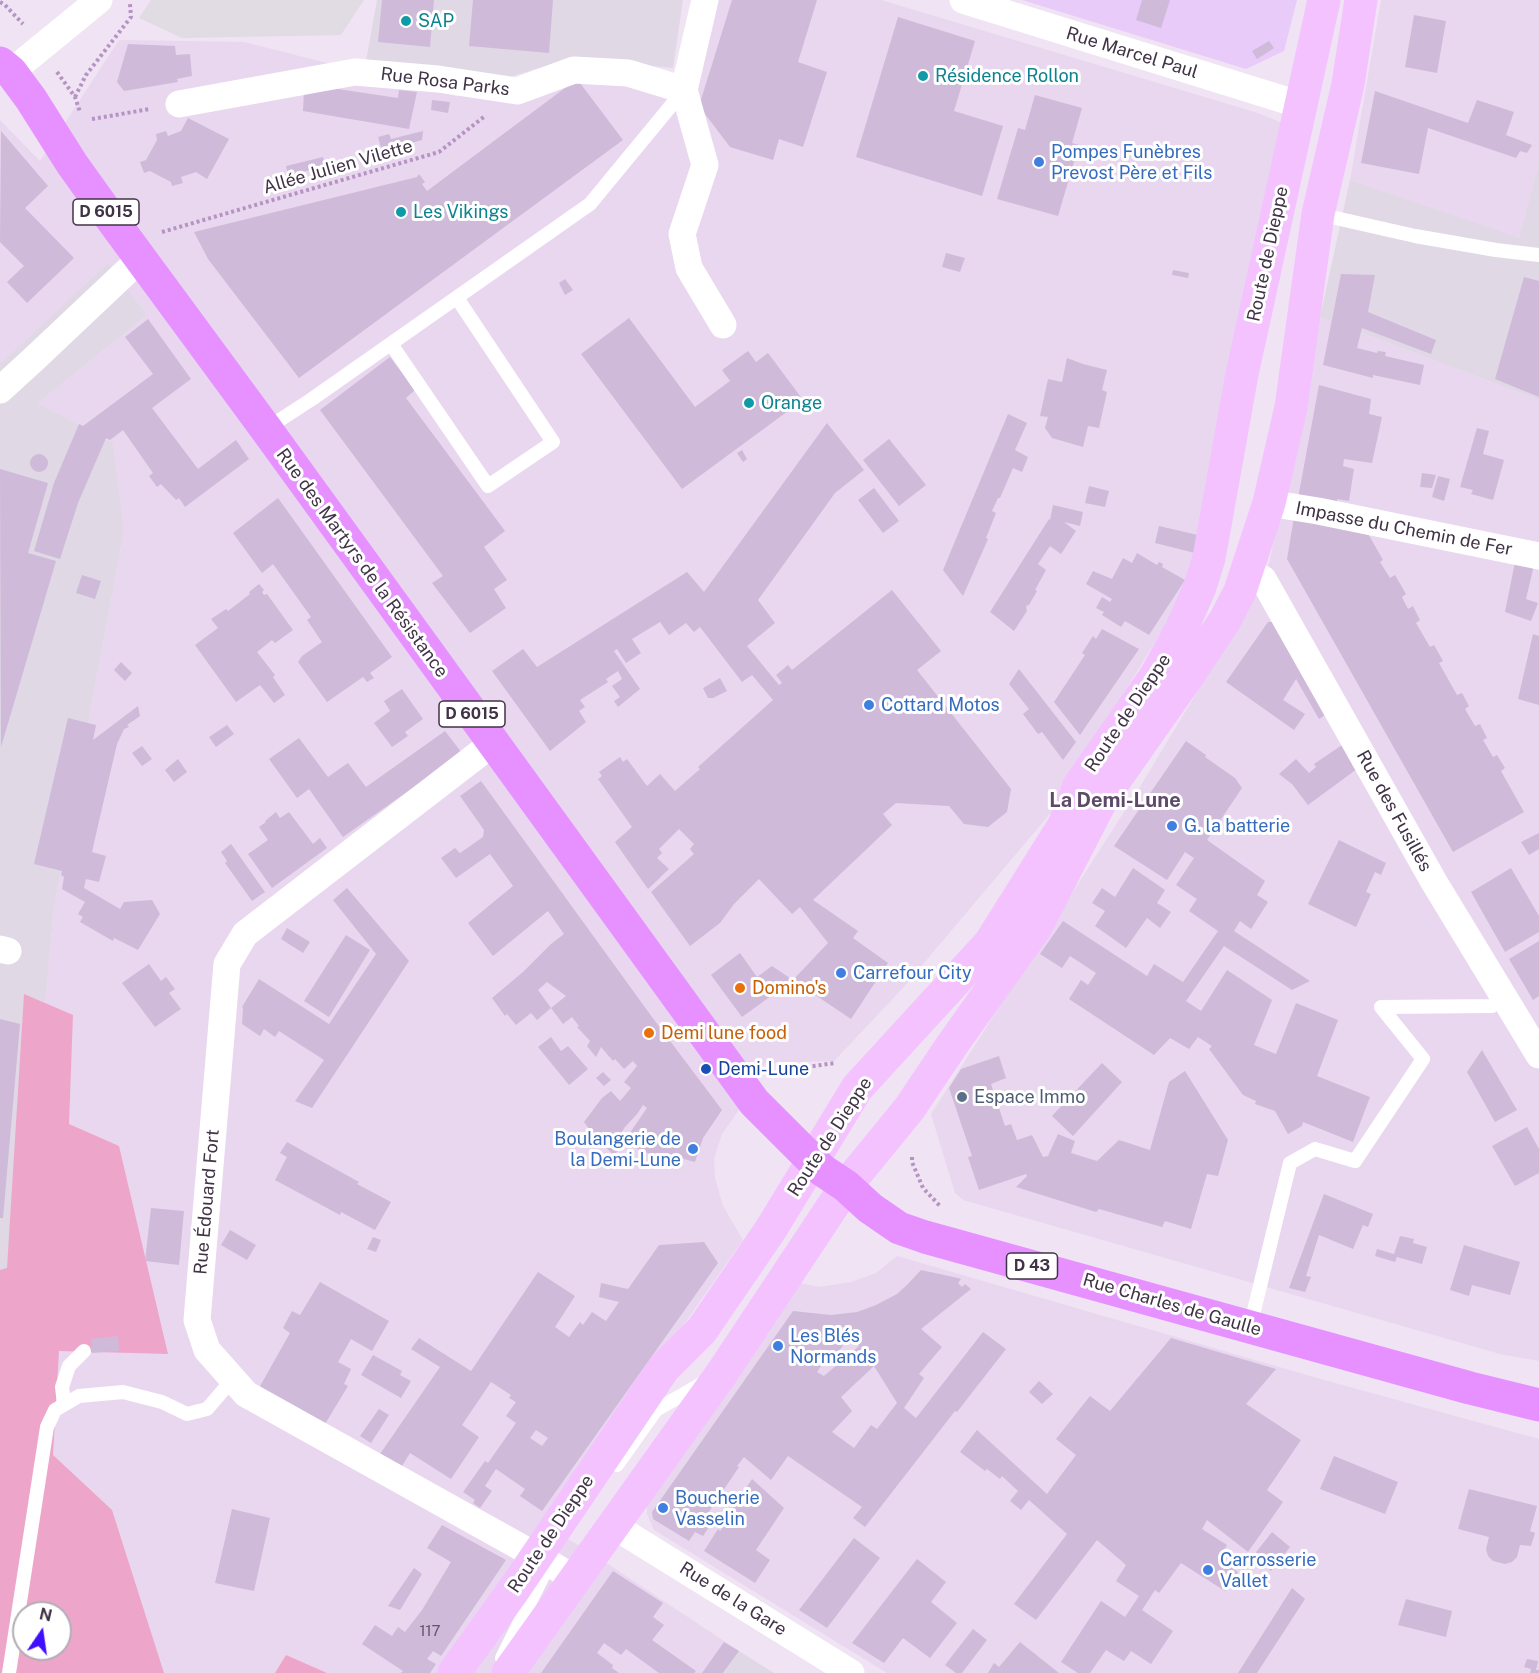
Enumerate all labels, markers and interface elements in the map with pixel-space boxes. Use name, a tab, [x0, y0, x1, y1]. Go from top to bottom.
place label: SAP	[418, 10, 454, 32]
marker: SAP	[399, 14, 413, 28]
street label: Rue Marcel Paul	[1063, 23, 1201, 83]
street label: Rue Rosa Parks	[379, 63, 511, 101]
place label: Résidence Rollon	[935, 65, 1079, 87]
marker: Résidence Rollon	[916, 69, 930, 83]
street label: Allée Julien Vilette	[261, 135, 415, 199]
place label: Pompes Funèbres Prevost Père et Fils	[1051, 141, 1212, 184]
marker: Pompes Funèbres Prevost Père et Fils	[1032, 155, 1046, 169]
street label: Route de Dieppe	[1243, 184, 1293, 324]
road number: D 6015	[73, 199, 139, 225]
place label: Les Vikings	[413, 201, 508, 223]
marker: Les Vikings	[394, 205, 408, 219]
place label: Orange	[761, 392, 822, 414]
marker: Orange	[742, 396, 756, 410]
street label: Rue des Martyrs de la Résistance	[272, 444, 452, 682]
street label: Impasse du Chemin de Fer	[1294, 497, 1514, 561]
street label: Route de Dieppe	[1080, 650, 1176, 776]
place label: Cottard Motos	[881, 694, 1000, 716]
marker: Cottard Motos	[862, 698, 876, 712]
road number: D 6015	[439, 701, 505, 727]
street label: Rue des Fusillés	[1352, 747, 1436, 875]
district label: La Demi-Lune	[1049, 789, 1181, 813]
place label: G. la batterie	[1184, 815, 1290, 837]
marker: G. la batterie	[1165, 819, 1179, 833]
place label: Carrefour City	[853, 962, 972, 984]
marker: Carrefour City	[834, 966, 848, 980]
place label: Domino's	[752, 977, 826, 999]
marker: Domino's	[733, 981, 747, 995]
place label: Demi lune food	[661, 1022, 787, 1044]
marker: Demi lune food	[642, 1026, 656, 1040]
place label: Demi-Lune	[718, 1058, 809, 1080]
marker: Demi-Lune	[699, 1062, 713, 1076]
street label: Route de Dieppe	[783, 1073, 877, 1201]
place label: Espace Immo	[974, 1086, 1085, 1108]
marker: Espace Immo	[955, 1090, 969, 1104]
street label: Rue Édouard Fort	[190, 1128, 224, 1276]
place label: Boulangerie de la Demi-Lune	[554, 1128, 681, 1170]
marker: Boulangerie de la Demi-Lune	[686, 1142, 700, 1156]
road number: D 43	[1006, 1253, 1058, 1279]
street label: Rue Charles de Gaulle	[1080, 1269, 1264, 1341]
place label: Les Blés Normands	[790, 1325, 876, 1368]
marker: Les Blés Normands	[771, 1339, 785, 1353]
street label: Route de Dieppe	[503, 1471, 599, 1597]
place label: Boucherie Vasselin	[675, 1487, 760, 1530]
marker: Boucherie Vasselin	[656, 1501, 670, 1515]
place label: Carrosserie Vallet	[1220, 1549, 1316, 1592]
street label: Rue de la Gare	[675, 1557, 791, 1641]
marker: Carrosserie Vallet	[1201, 1563, 1215, 1577]
north arrow	[12, 1601, 72, 1661]
text: N	[37, 1604, 54, 1626]
house number: 117	[419, 1622, 441, 1640]

